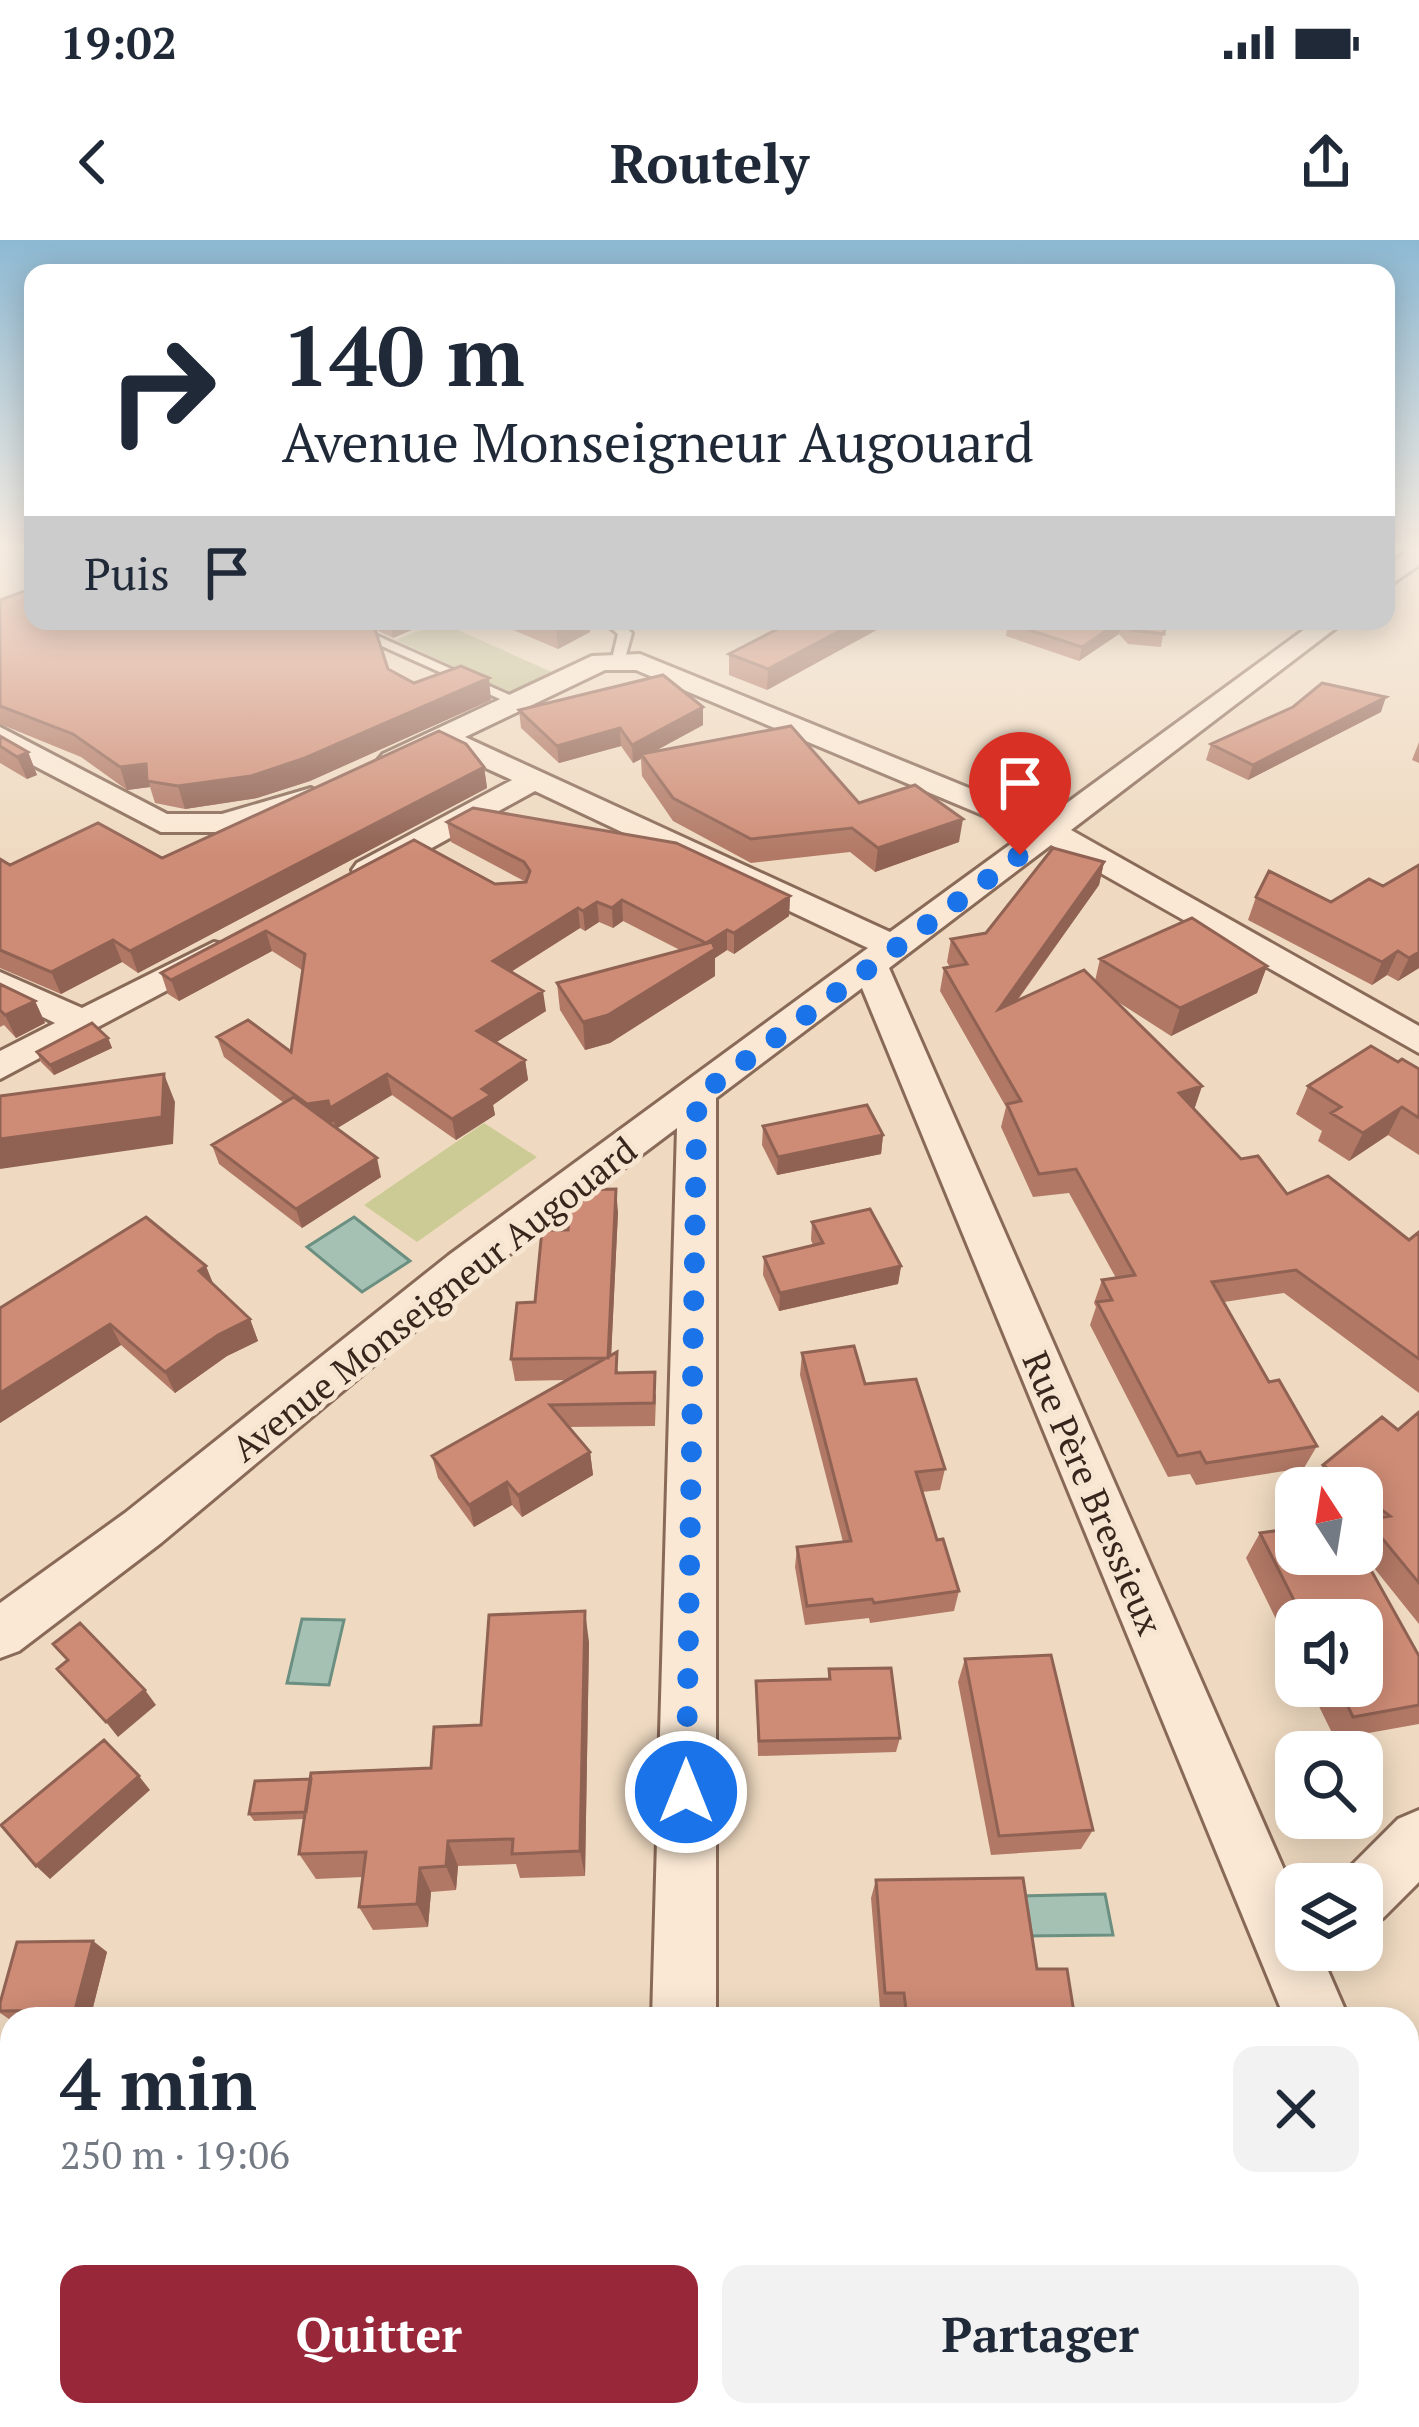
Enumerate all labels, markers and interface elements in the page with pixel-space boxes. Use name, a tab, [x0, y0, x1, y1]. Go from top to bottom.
text: 19:02	[60, 12, 177, 72]
text: Routely	[610, 127, 809, 198]
icon: back	[60, 129, 126, 195]
icon: share	[1293, 129, 1359, 195]
text: 140 m	[282, 299, 525, 410]
icon: right	[84, 312, 240, 468]
text: Avenue Monseigneur Augouard	[282, 406, 1034, 477]
icon: arrive	[194, 540, 260, 606]
text: Puis	[84, 543, 170, 603]
pin	[969, 732, 1071, 855]
icon: arrive	[987, 750, 1053, 816]
street label: Avenue Monseigneur Augouard	[222, 1126, 646, 1471]
street label: Rue Père Bressieux	[1013, 1344, 1174, 1642]
north arrow	[1275, 1467, 1383, 1575]
map controls	[1275, 1467, 1383, 1971]
button: sound	[1275, 1599, 1383, 1707]
position arrow	[623, 1729, 749, 1855]
button: search	[1275, 1731, 1383, 1839]
button: layers	[1275, 1863, 1383, 1971]
text: 4 min	[60, 2035, 257, 2131]
button: close	[1233, 2046, 1359, 2172]
text: 250 m · 19:06	[60, 2128, 290, 2180]
button: Quitter	[60, 2265, 698, 2403]
button: Partager	[722, 2265, 1359, 2403]

